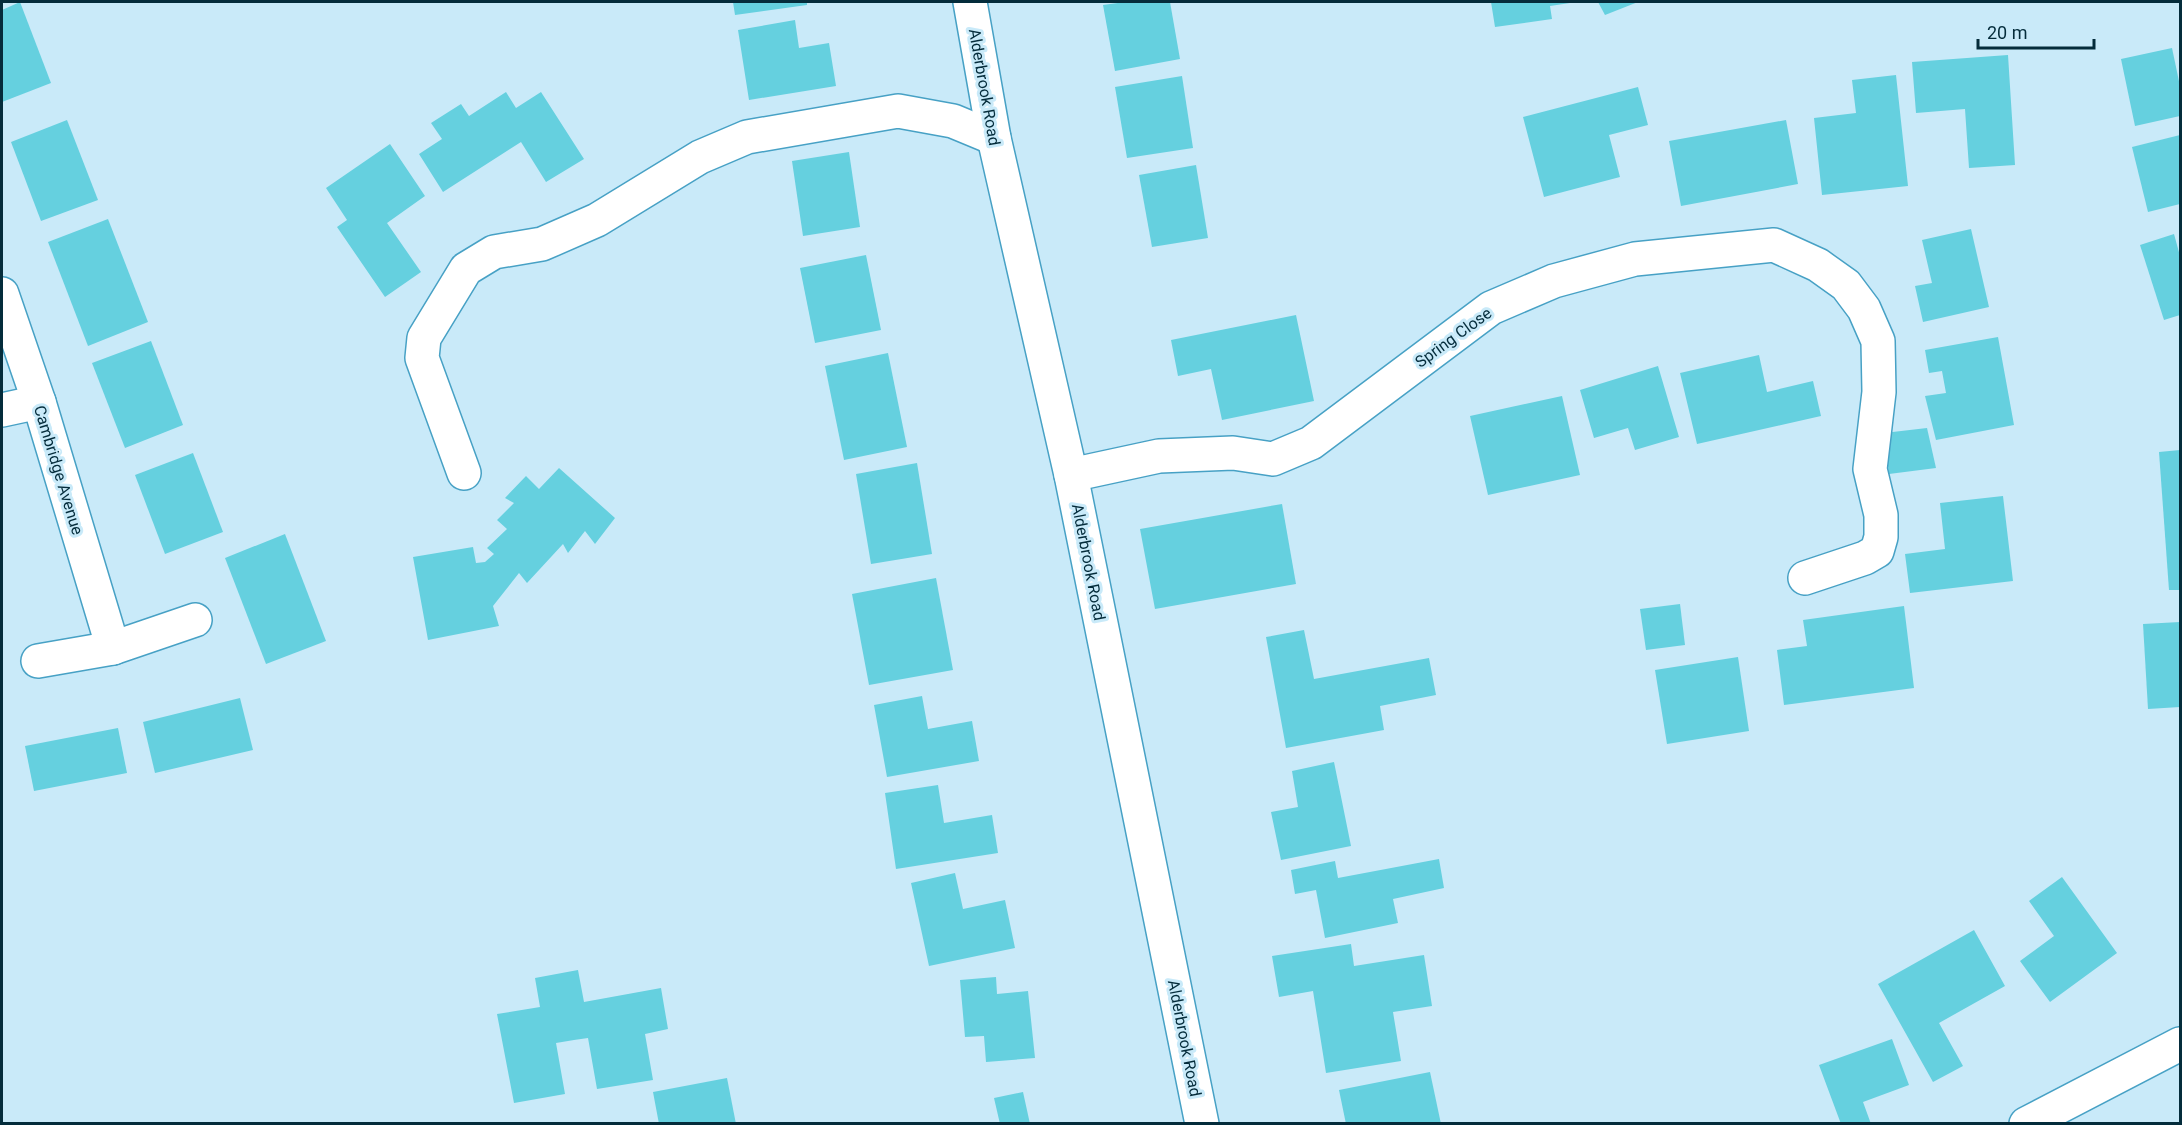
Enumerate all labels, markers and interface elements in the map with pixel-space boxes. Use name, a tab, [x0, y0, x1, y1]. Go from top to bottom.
scale bar	[1978, 12, 2094, 50]
text: 20 m	[1987, 22, 2027, 43]
street label: Alderbrook Road	[965, 27, 1004, 147]
street label: Spring Close	[1411, 303, 1495, 371]
street label: Cambridge Avenue	[30, 403, 87, 537]
street label: Alderbrook Road	[1068, 502, 1109, 622]
street label: Alderbrook Road	[1164, 978, 1205, 1098]

